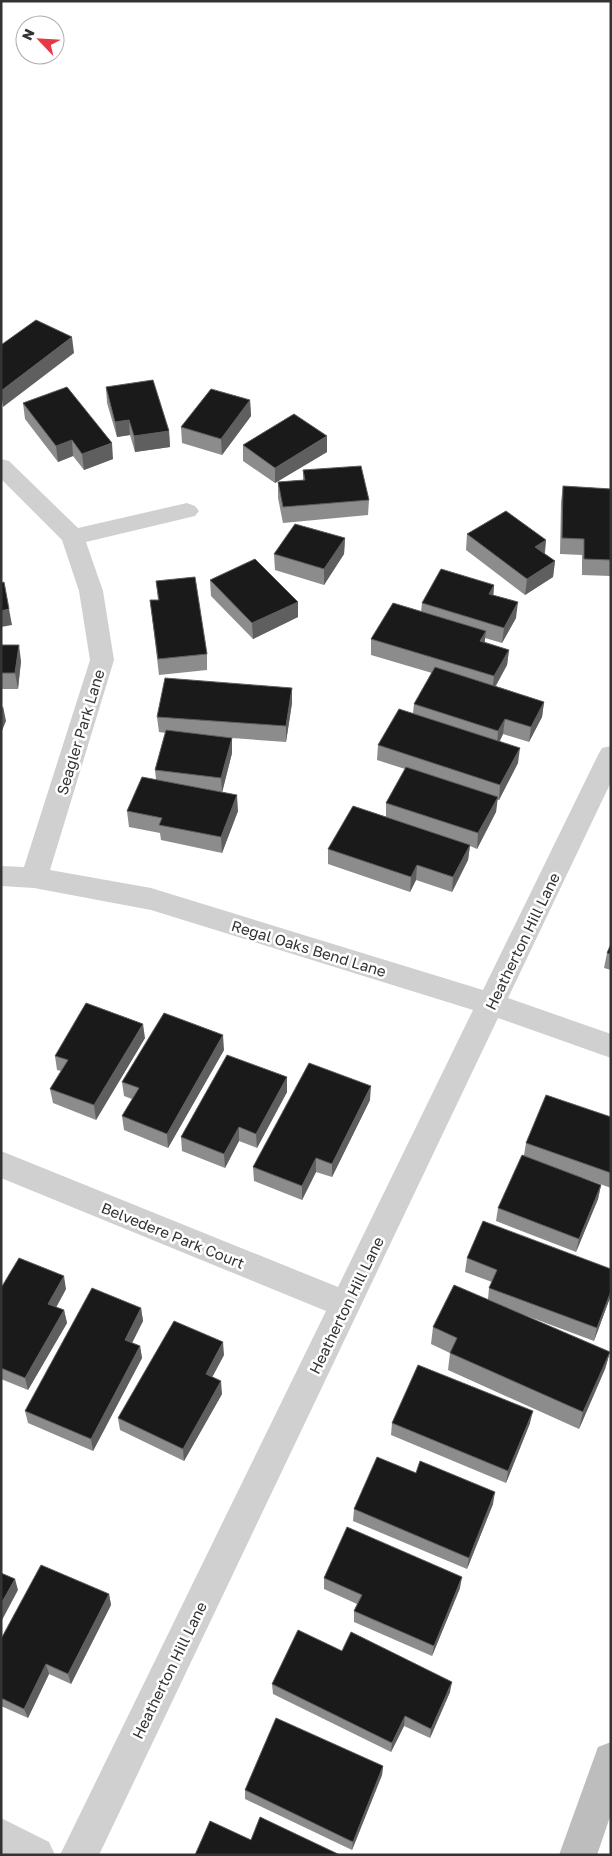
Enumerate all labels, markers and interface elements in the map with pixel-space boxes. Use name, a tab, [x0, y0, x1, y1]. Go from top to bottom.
north arrow	[15, 15, 65, 65]
text: N	[18, 26, 38, 43]
street label: Seagler Park Lane	[52, 667, 108, 797]
street label: Heatherton Hill Lane	[481, 869, 563, 1013]
street label: Regal Oaks Bend Lane	[229, 916, 389, 980]
street label: Belvedere Park Court	[99, 1198, 247, 1272]
street label: Heatherton Hill Lane	[305, 1233, 387, 1377]
street label: Heatherton Hill Lane	[128, 1598, 210, 1742]

